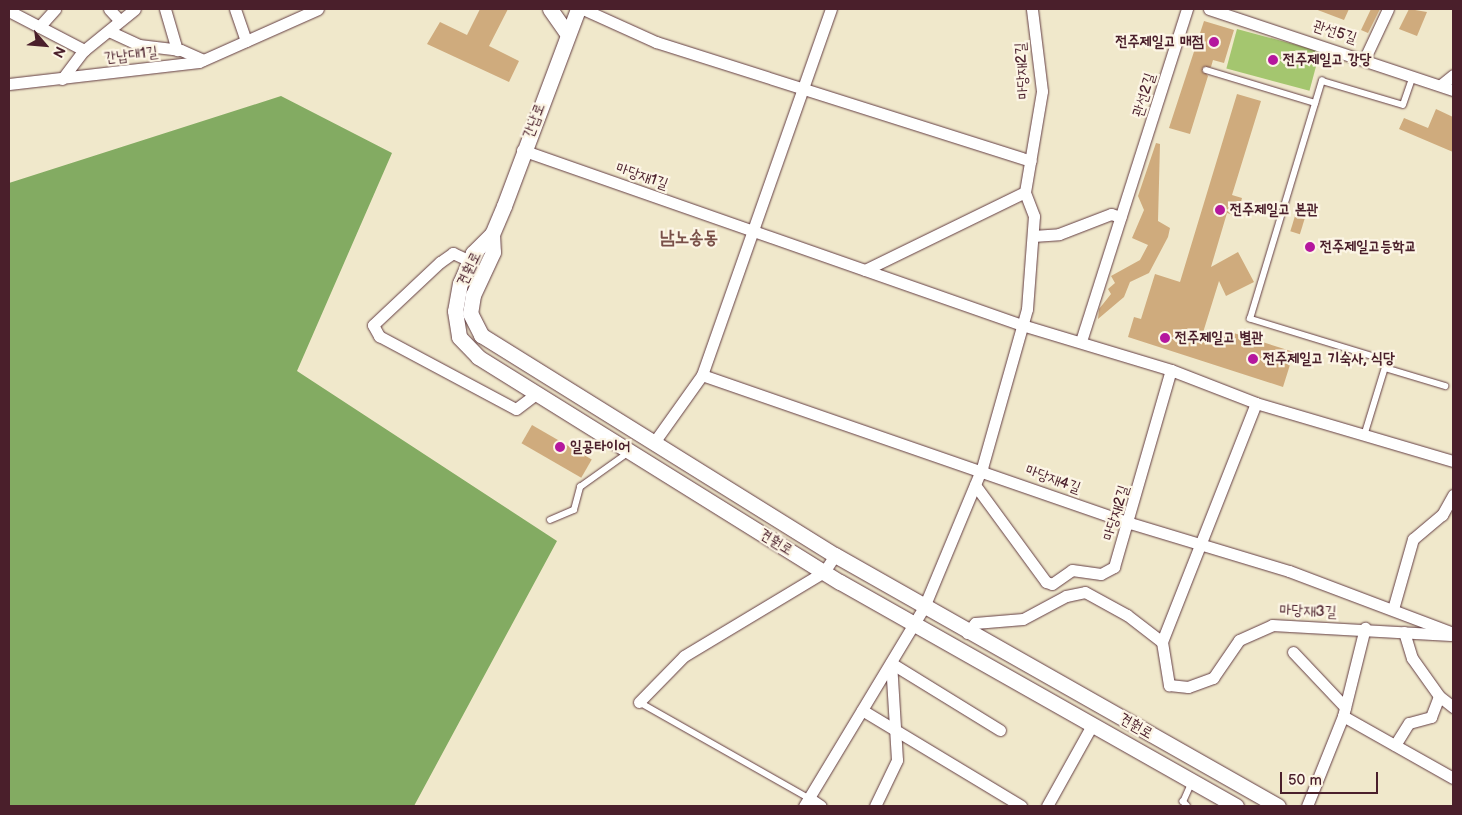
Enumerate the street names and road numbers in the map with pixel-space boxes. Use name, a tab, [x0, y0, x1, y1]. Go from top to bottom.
street label: 관선5길	[1311, 17, 1359, 47]
street label: 마당재2길	[1012, 42, 1032, 100]
street label: 간납대1길	[103, 43, 159, 67]
street label: 관선2길	[1129, 71, 1159, 119]
street label: 간납로	[519, 101, 549, 141]
street label: 마당재1길	[614, 159, 670, 193]
street label: 견훤로	[453, 249, 485, 289]
street label: 마당재4길	[1023, 461, 1083, 497]
street label: 마당재2길	[1099, 483, 1133, 543]
street label: 견훤로	[756, 525, 796, 559]
street label: 마당재3길	[1279, 601, 1337, 621]
street label: 견훤로	[1116, 709, 1156, 743]

